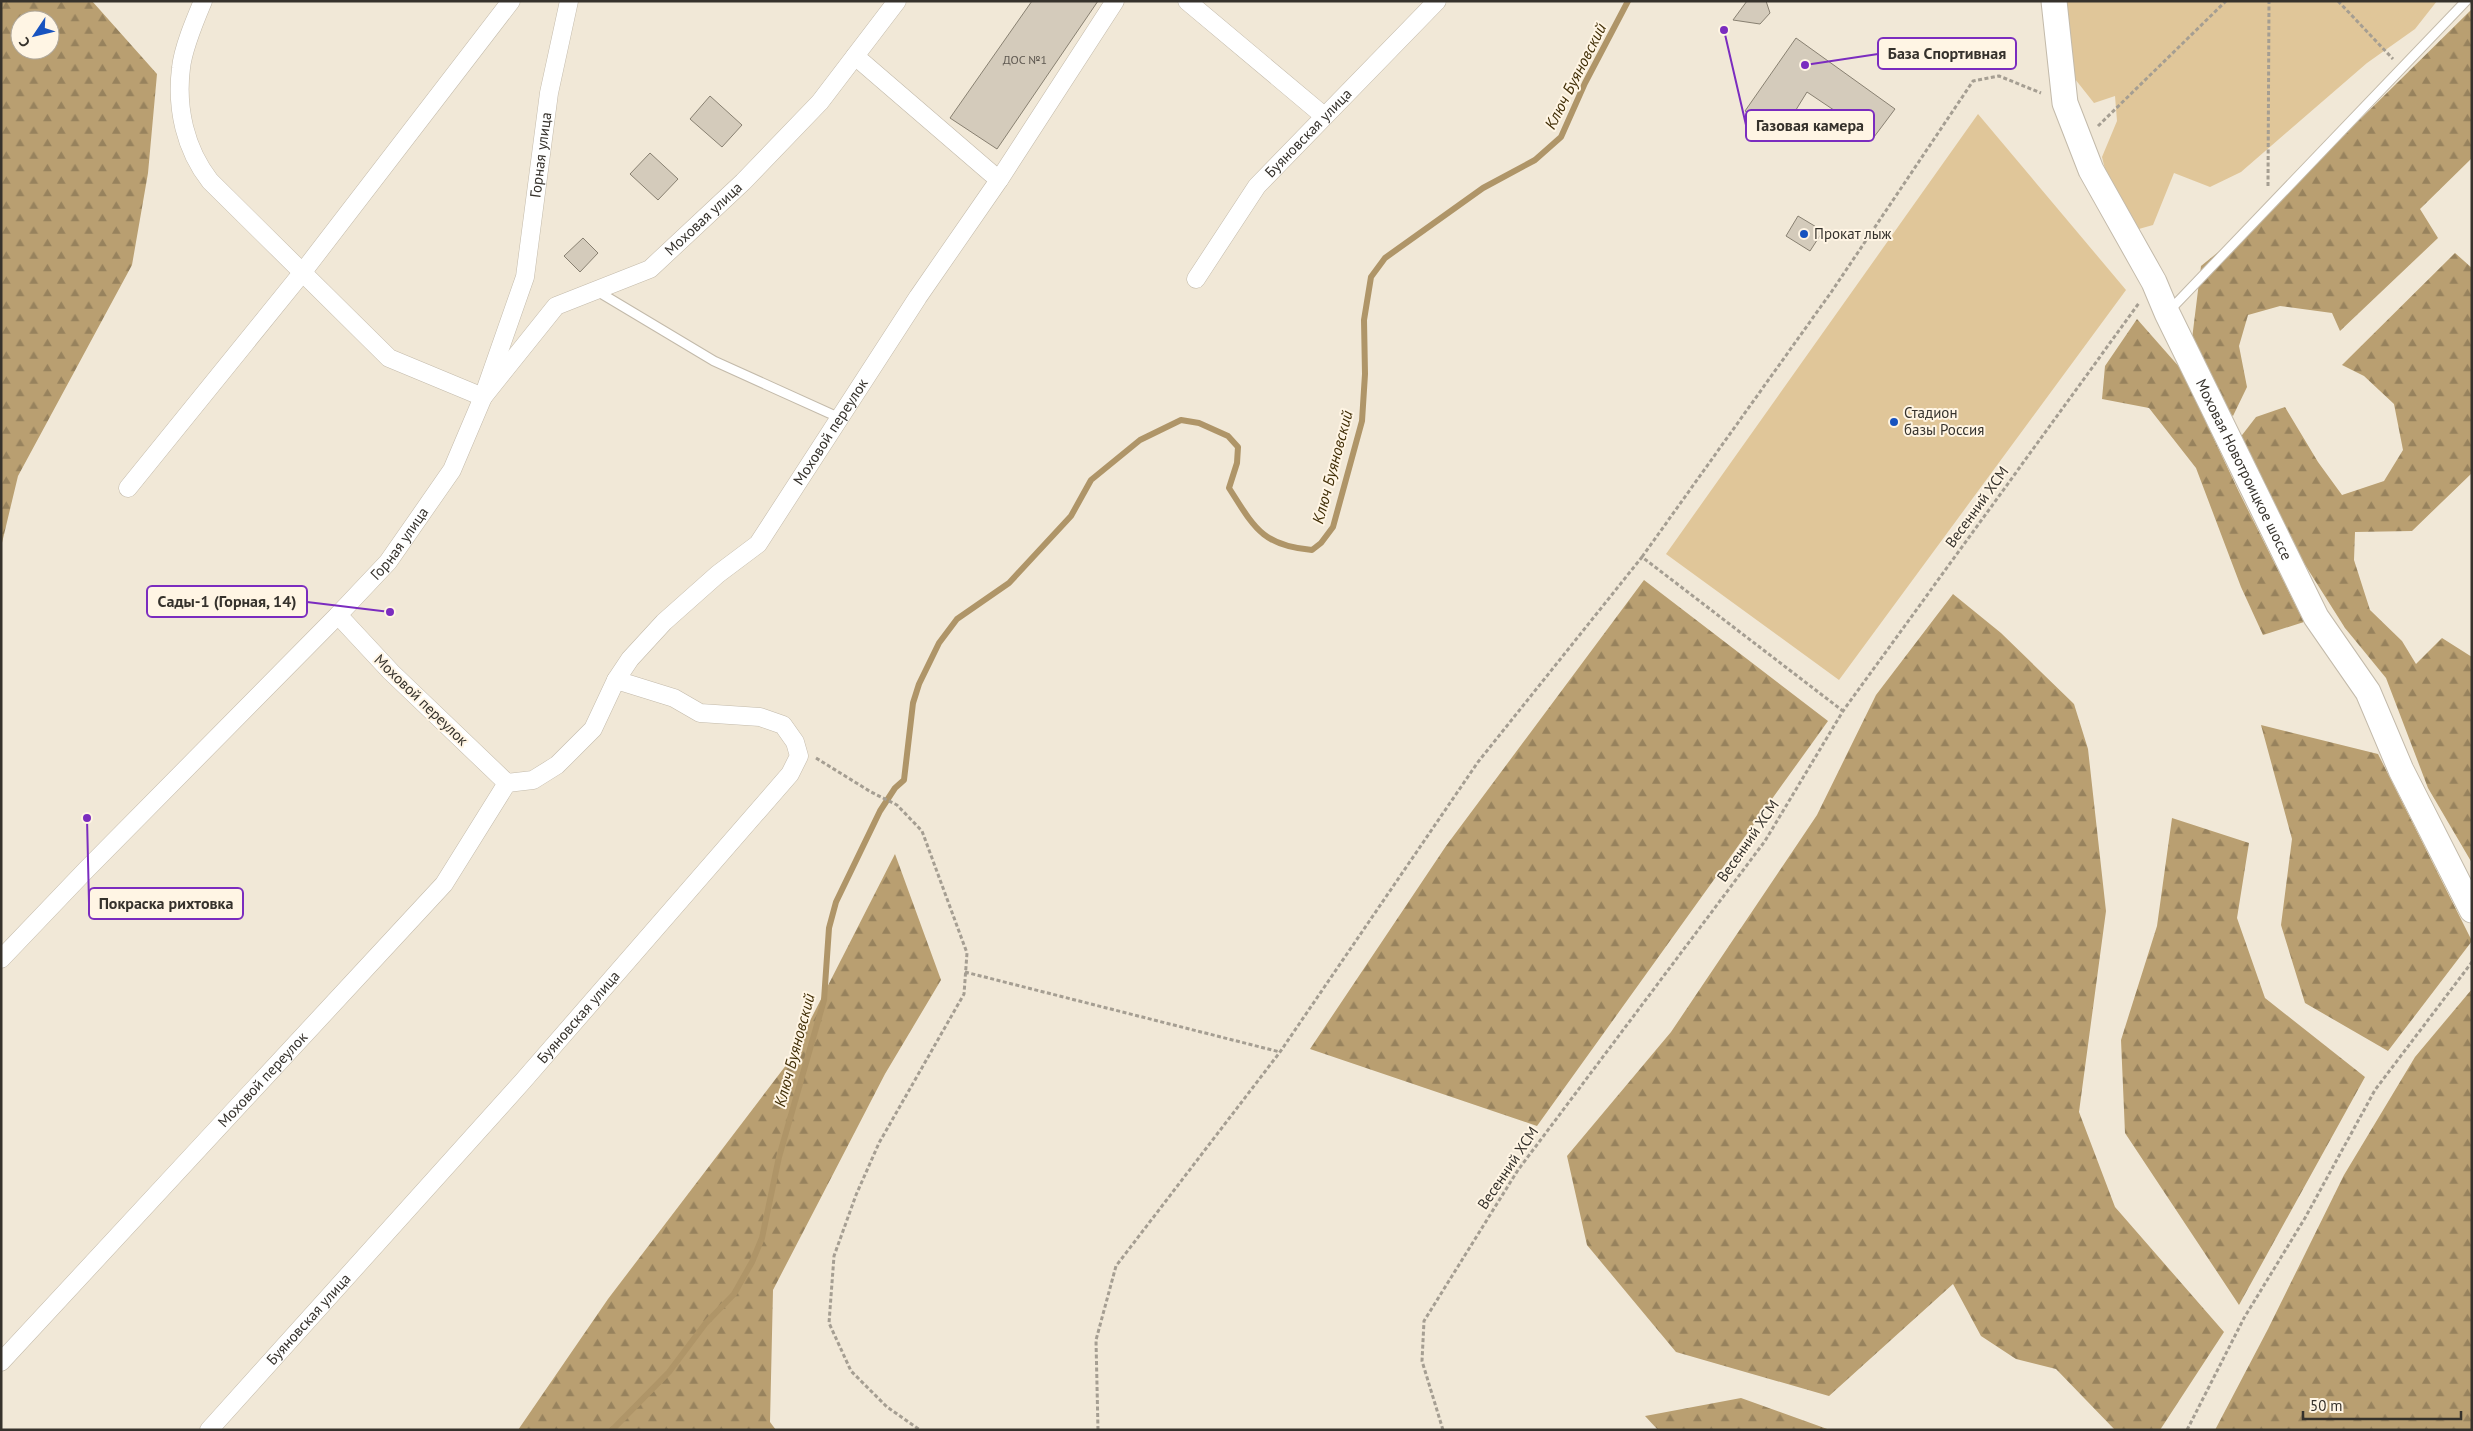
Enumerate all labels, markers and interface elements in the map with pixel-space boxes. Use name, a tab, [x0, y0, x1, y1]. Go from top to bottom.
north arrow	[10, 10, 60, 60]
water label: Ключ Буяновский	[1540, 20, 1610, 132]
text: С	[15, 34, 34, 51]
callout: База Спортивная	[1878, 38, 2016, 69]
text: База Спортивная	[1888, 43, 2006, 63]
house number: ДОС №1	[1003, 52, 1047, 67]
street label: Буяновская улица	[1261, 84, 1356, 181]
callout: Газовая камера	[1746, 110, 1874, 141]
street label: Горная улица	[525, 111, 555, 199]
text: Газовая камера	[1756, 115, 1864, 135]
street label: Моховая улица	[660, 178, 746, 259]
place label: Прокат лыж	[1814, 224, 1892, 243]
marker: Прокат лыж	[1798, 228, 1810, 240]
street label: Моховой переулок	[789, 374, 872, 488]
street label: Моховая Новотроицкое шоссе	[2192, 376, 2297, 563]
place label: Стадион базы Россия	[1904, 403, 1984, 439]
water label: Ключ Буяновский	[1307, 408, 1357, 526]
marker: Стадион базы Россия	[1888, 416, 1900, 428]
street label: Весенний ХСМ	[1941, 462, 2012, 551]
street label: Горная улица	[366, 503, 432, 584]
callout: Сады-1 (Горная, 14)	[147, 586, 307, 617]
text: Сады-1 (Горная, 14)	[158, 591, 296, 611]
street label: Моховой переулок	[370, 650, 473, 750]
street label: Весенний ХСМ	[1712, 796, 1783, 885]
callout: Покраска рихтовка	[89, 888, 243, 919]
text: Покраска рихтовка	[99, 893, 233, 913]
street label: Буяновская улица	[533, 967, 624, 1067]
water label: Ключ Буяновский	[769, 991, 819, 1109]
street label: Моховой переулок	[213, 1027, 312, 1131]
street label: Весенний ХСМ	[1473, 1123, 1542, 1213]
street label: Буяновская улица	[262, 1269, 354, 1369]
scale bar	[2303, 1388, 2460, 1420]
text: 50 m	[2310, 1396, 2343, 1415]

